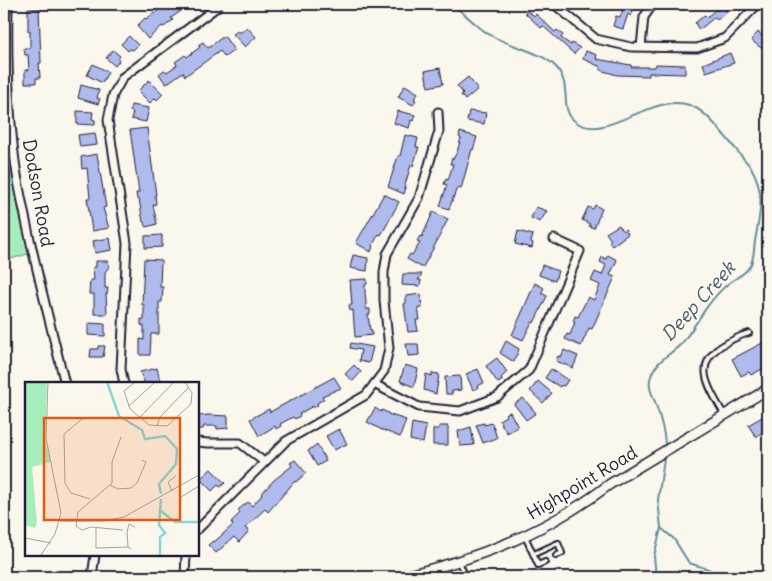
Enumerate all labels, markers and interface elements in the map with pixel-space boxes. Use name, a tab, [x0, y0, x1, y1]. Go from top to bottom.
street label: Dodson Road	[18, 137, 59, 249]
water label: Deep Creek	[656, 255, 741, 346]
inset map	[25, 382, 199, 556]
street label: Highpoint Road	[522, 440, 641, 525]

